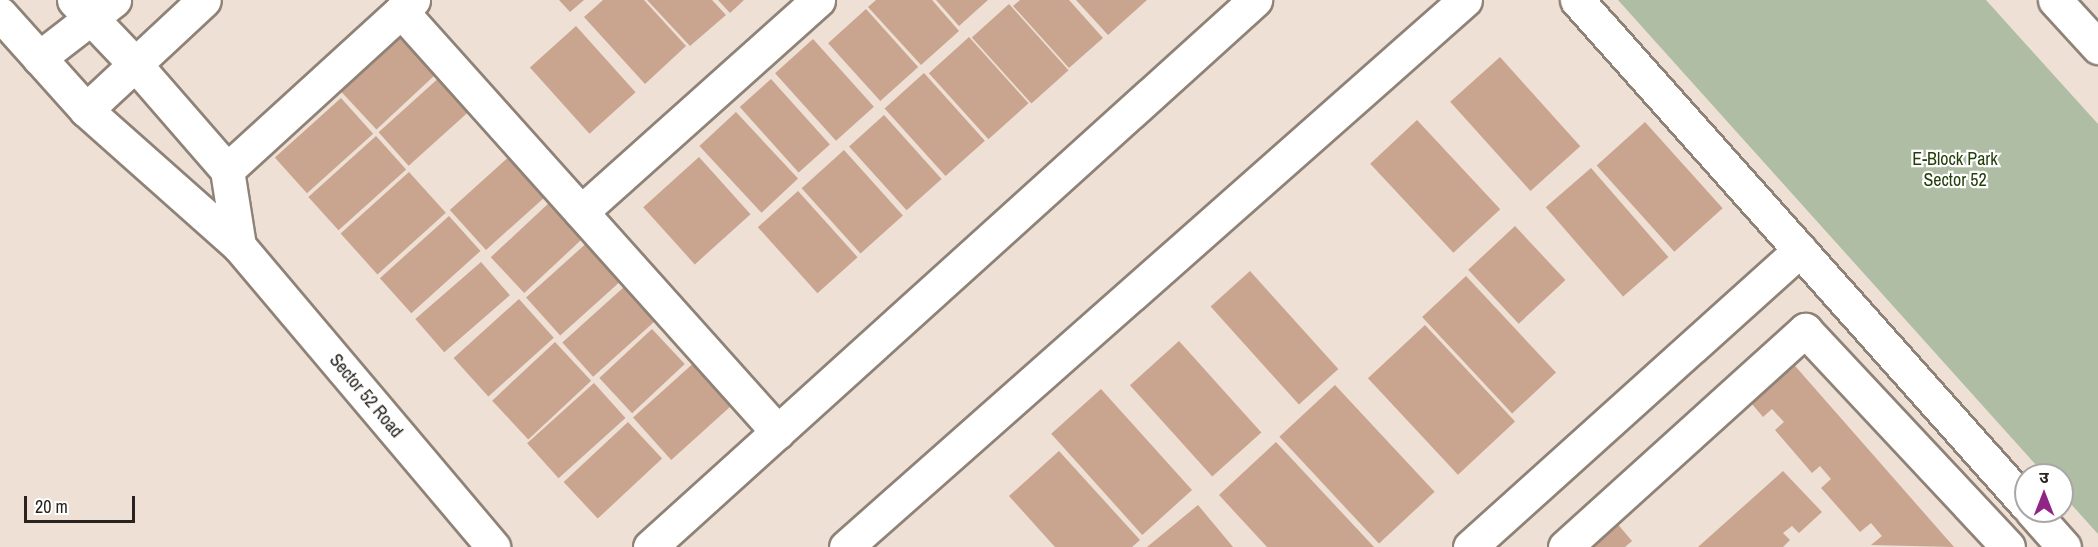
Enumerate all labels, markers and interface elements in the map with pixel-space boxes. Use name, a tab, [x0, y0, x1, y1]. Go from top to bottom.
park label: E-Block Park Sector 52	[1912, 149, 1998, 192]
street label: Sector 52 Road	[325, 350, 407, 442]
north arrow	[2014, 463, 2074, 523]
text: उ	[2039, 466, 2049, 488]
scale bar	[27, 484, 138, 522]
text: 20 m	[35, 494, 68, 519]

